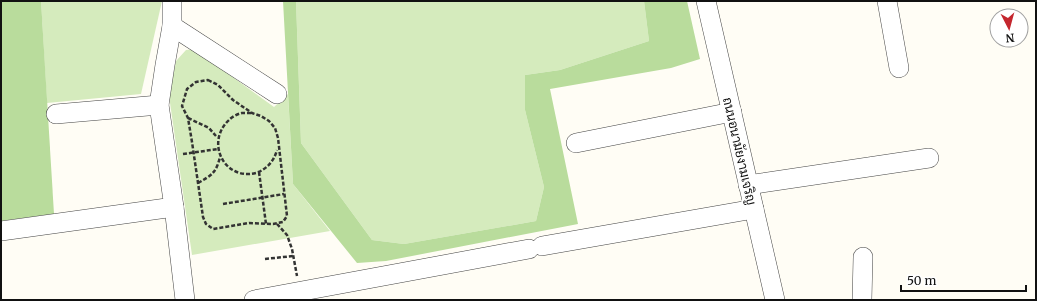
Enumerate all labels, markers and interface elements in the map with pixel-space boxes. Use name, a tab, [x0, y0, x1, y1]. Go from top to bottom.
north arrow	[989, 8, 1029, 48]
text: N	[1005, 31, 1015, 45]
street label: ถนนอนามัยงามเจริญ	[719, 95, 760, 207]
scale bar	[901, 267, 1026, 293]
text: 50 m	[907, 273, 936, 288]

